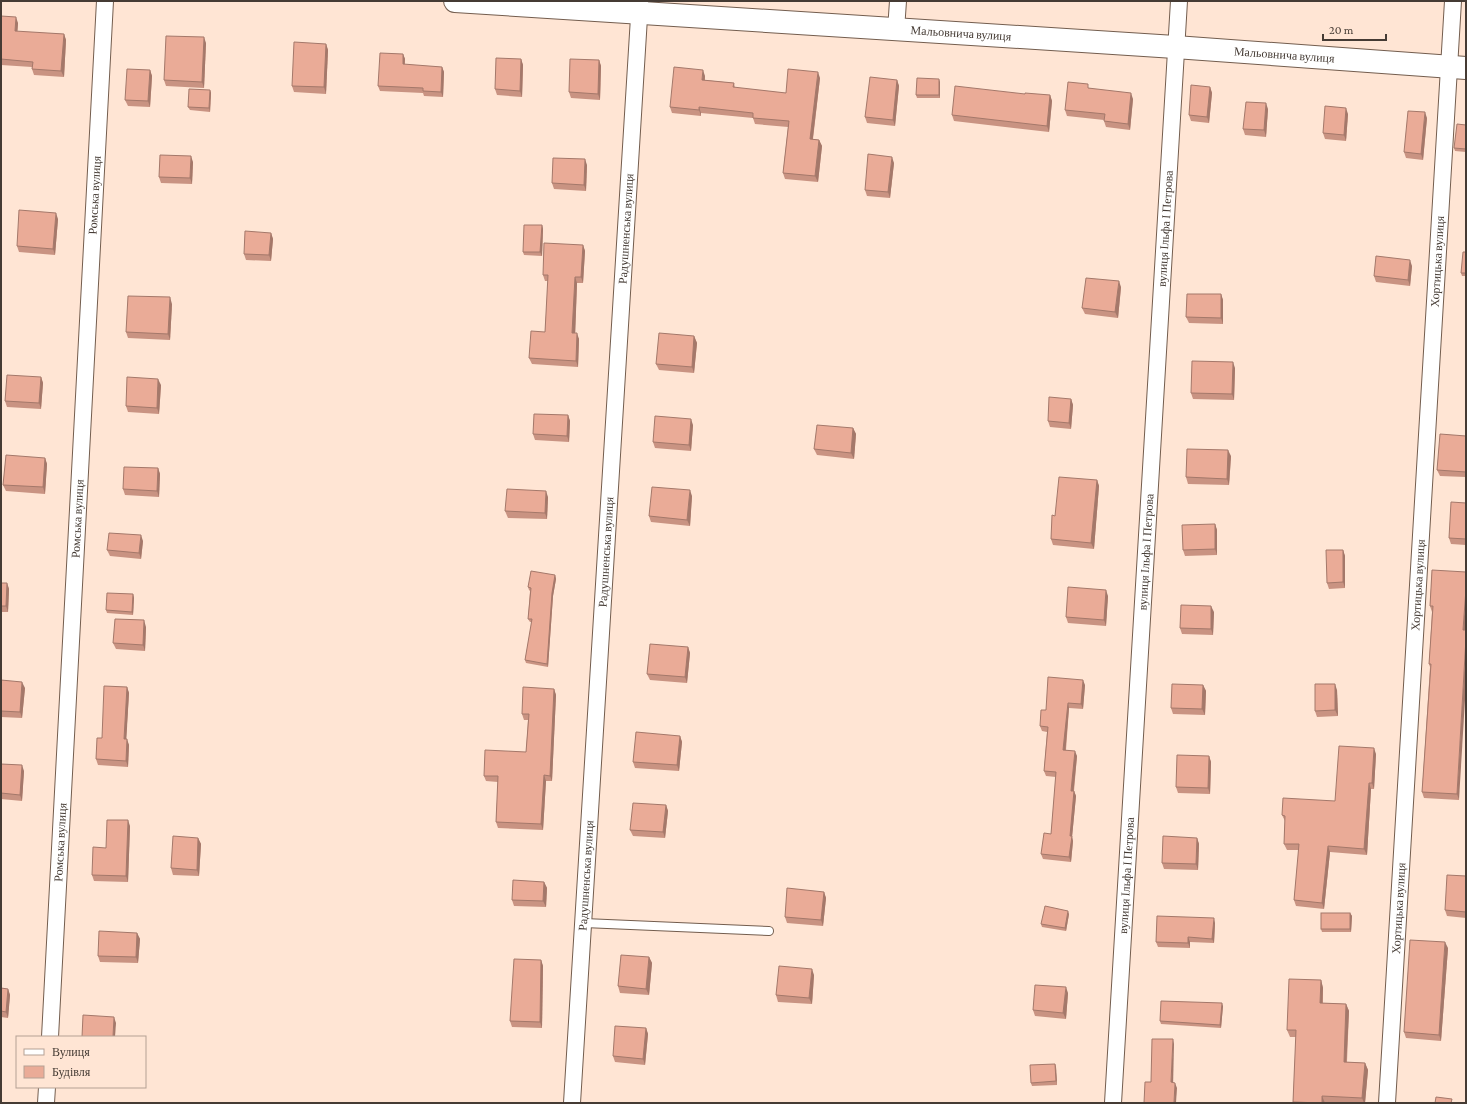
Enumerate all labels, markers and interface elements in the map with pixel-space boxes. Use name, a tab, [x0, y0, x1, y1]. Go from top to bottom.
scale bar	[1323, 16, 1386, 42]
street label: Мальовнича вулиця	[910, 23, 1012, 44]
text: 20 m	[1329, 23, 1354, 37]
street label: Мальовнича вулиця	[1233, 44, 1336, 66]
street label: Ромська вулиця	[86, 155, 104, 235]
street label: вулиця Ільфа І Петрова	[1155, 169, 1176, 287]
street label: Радушненська вулиця	[616, 173, 636, 284]
street label: Хортицька вулиця	[1428, 215, 1447, 308]
street label: Ромська вулиця	[68, 478, 87, 559]
street label: вулиця Ільфа І Петрова	[1136, 493, 1157, 611]
street label: Радушненська вулиця	[596, 496, 616, 608]
street label: Хортицька вулиця	[1408, 538, 1428, 631]
street label: Ромська вулиця	[51, 802, 69, 882]
street label: вулиця Ільфа І Петрова	[1116, 816, 1137, 934]
street label: Радушненська вулиця	[576, 819, 596, 931]
street label: Хортицька вулиця	[1389, 862, 1408, 955]
legend	[16, 1036, 146, 1088]
text: Вулиця	[52, 1045, 90, 1059]
text: Будівля	[52, 1065, 91, 1079]

